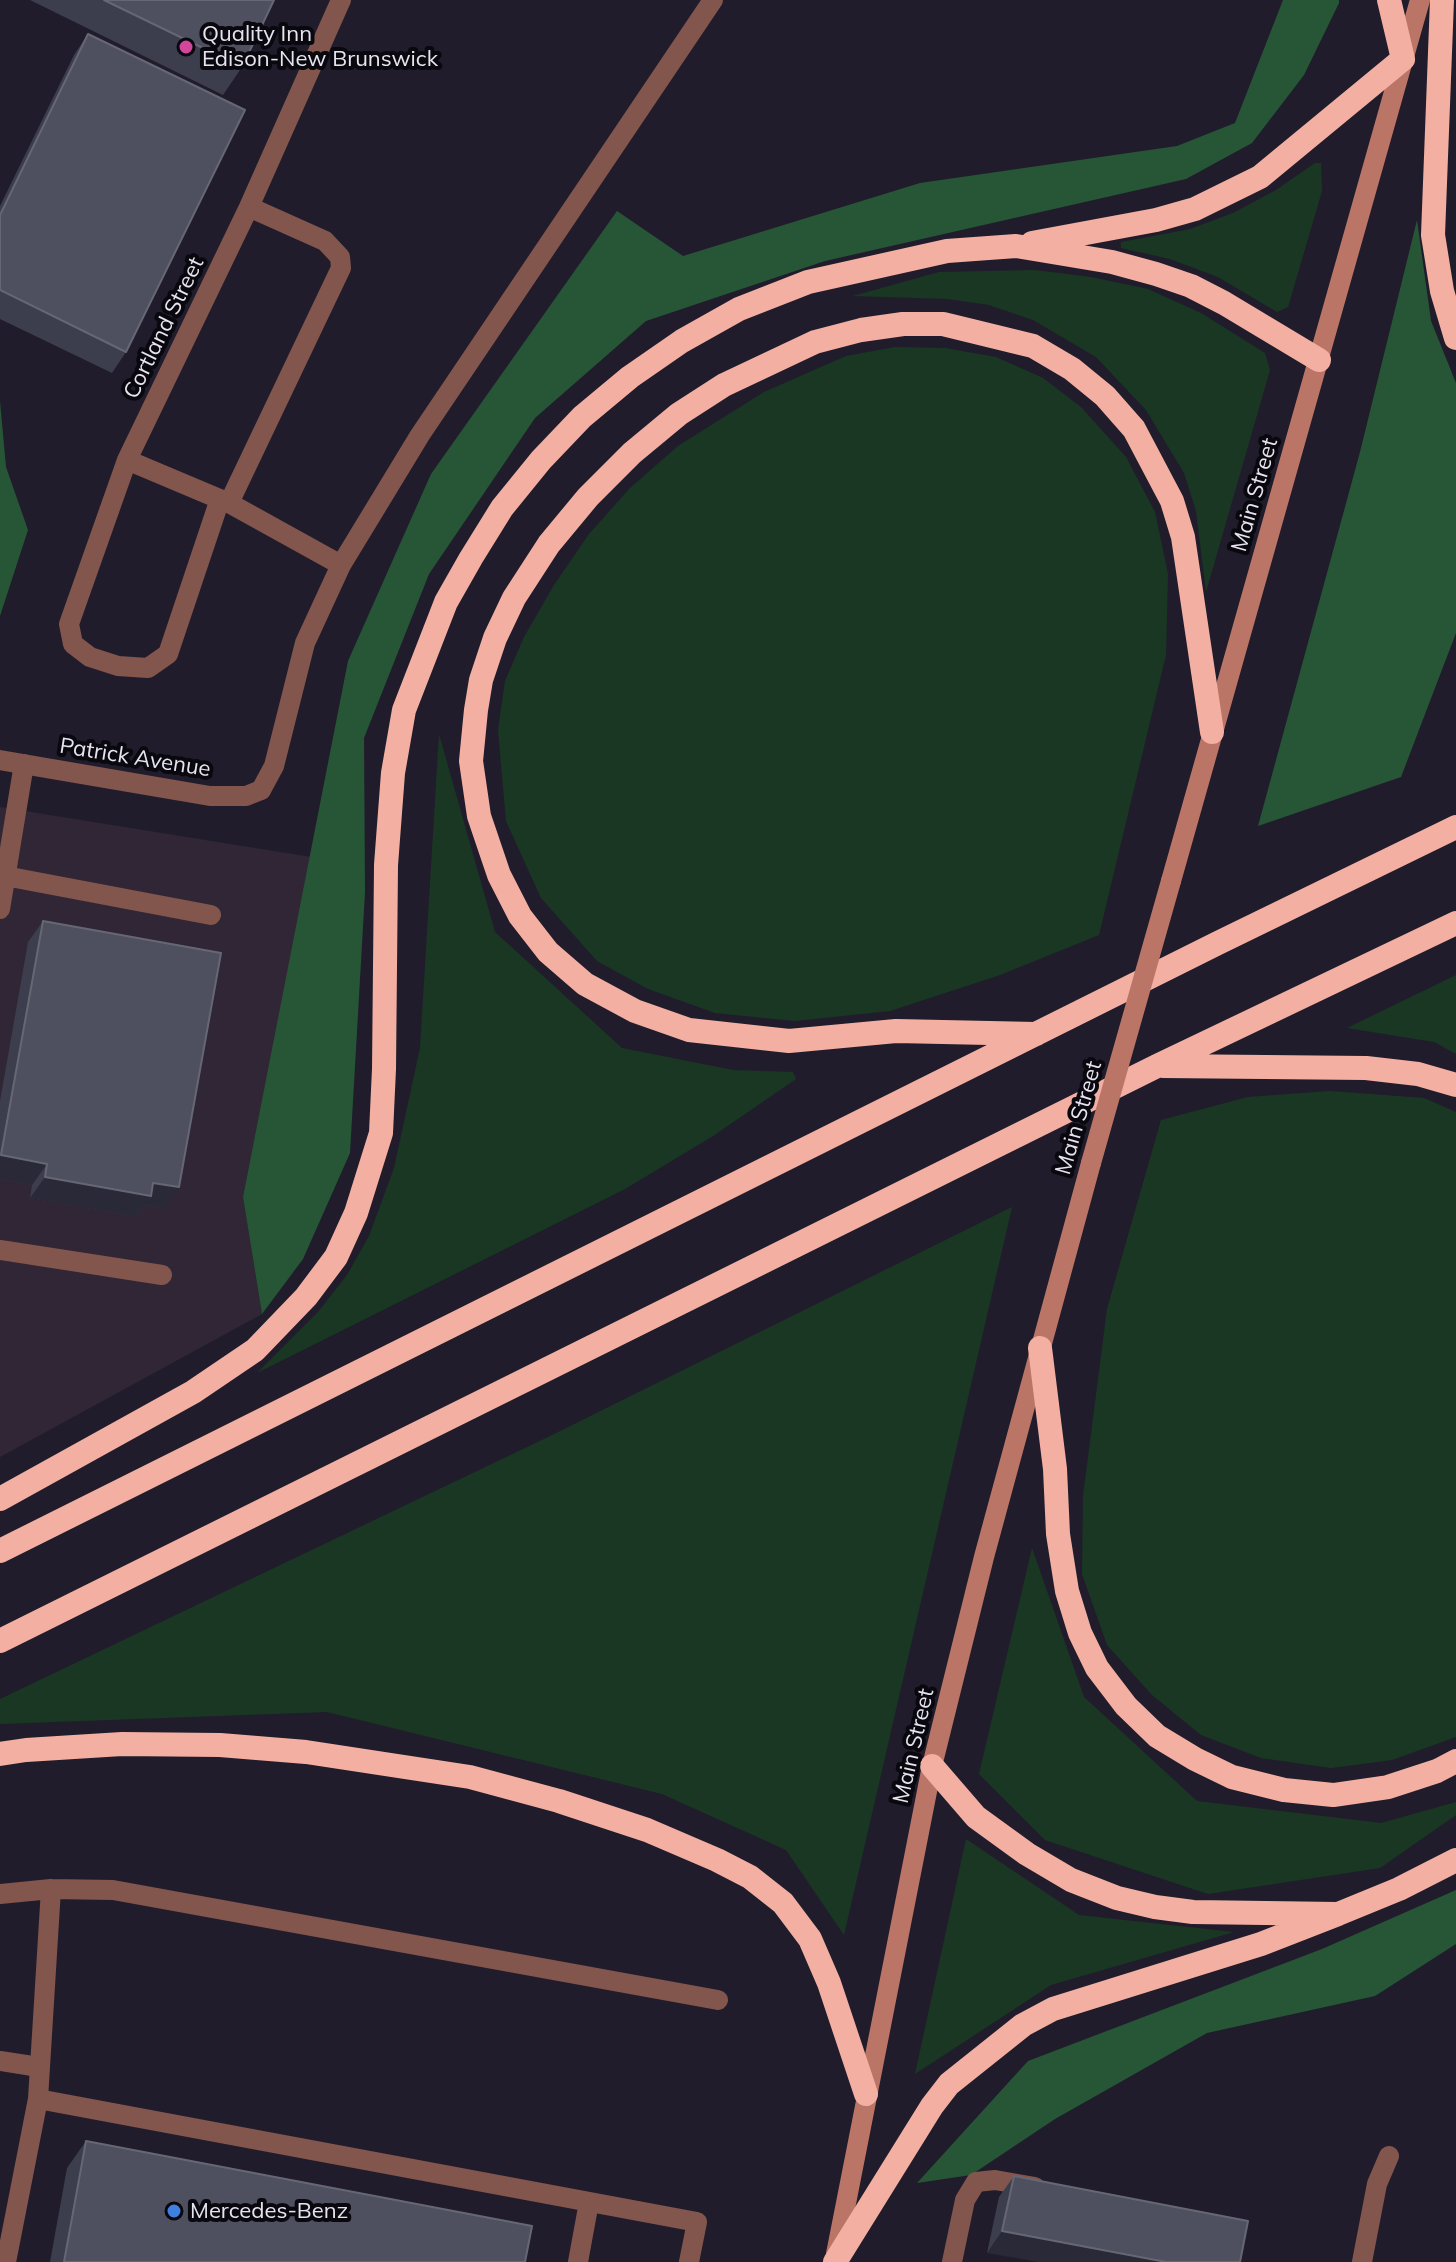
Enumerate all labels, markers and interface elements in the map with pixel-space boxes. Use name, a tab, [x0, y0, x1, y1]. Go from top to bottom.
place label: Quality Inn Edison-New Brunswick	[202, 21, 438, 72]
marker: Quality Inn Edison-New Brunswick	[177, 38, 195, 56]
street label: Cortland Street	[118, 253, 210, 403]
street label: Main Street	[1226, 435, 1284, 555]
street label: Patrick Avenue	[58, 733, 212, 783]
street label: Main Street	[1050, 1058, 1108, 1178]
street label: Main Street	[888, 1686, 940, 1806]
place label: Mercedes-Benz	[190, 2198, 348, 2224]
marker: Mercedes-Benz	[165, 2202, 183, 2220]

